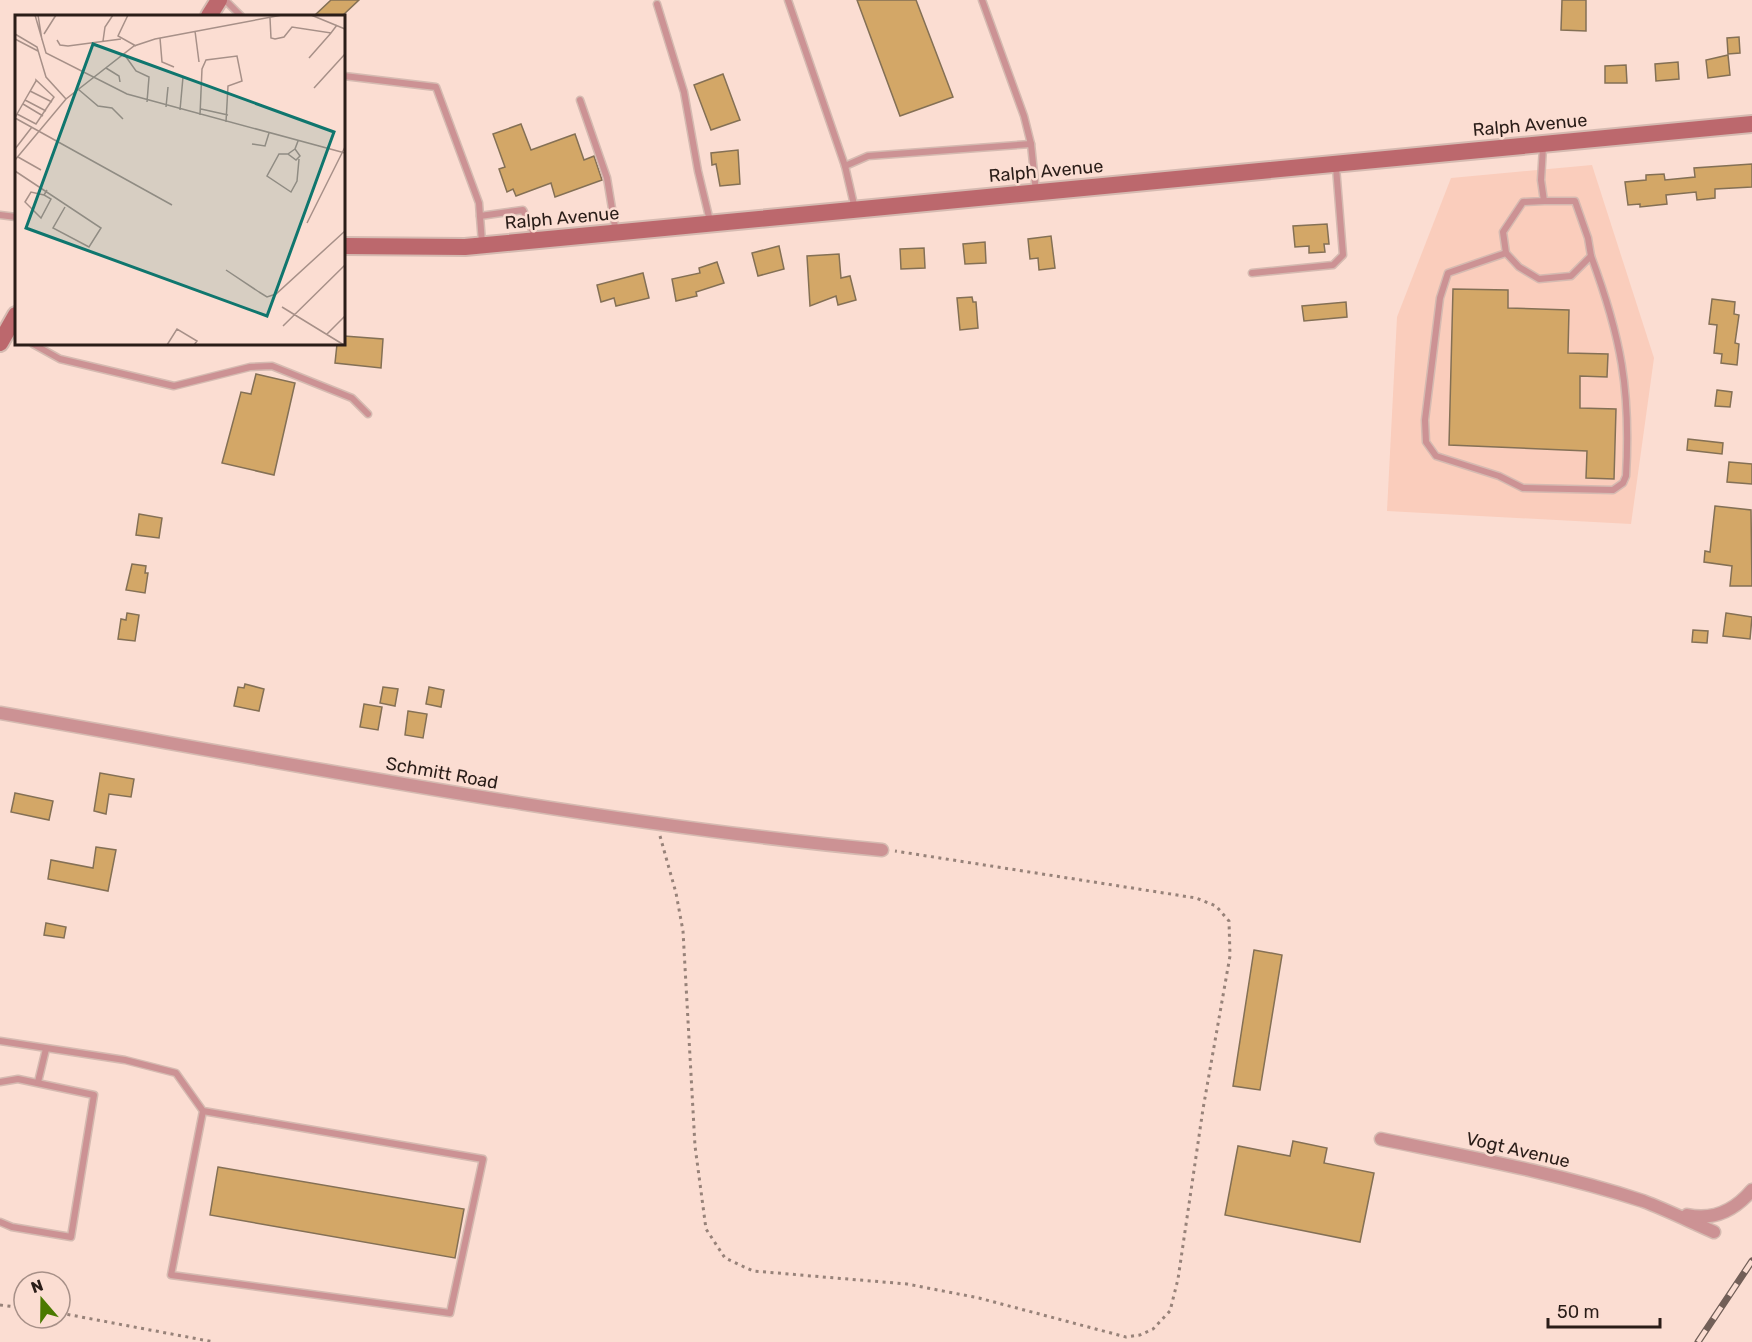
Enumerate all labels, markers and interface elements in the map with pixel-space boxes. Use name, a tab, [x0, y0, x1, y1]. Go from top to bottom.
inset map	[15, 15, 345, 345]
street label: Ralph Avenue	[1472, 109, 1588, 141]
street label: Ralph Avenue	[988, 155, 1104, 187]
street label: Ralph Avenue	[504, 202, 620, 234]
street label: Schmitt Road	[384, 752, 500, 794]
street label: Vogt Avenue	[1464, 1127, 1572, 1173]
north arrow	[12, 1270, 72, 1330]
text: N	[28, 1275, 46, 1297]
scale bar	[1548, 1291, 1660, 1329]
text: 50 m	[1557, 1301, 1600, 1323]

